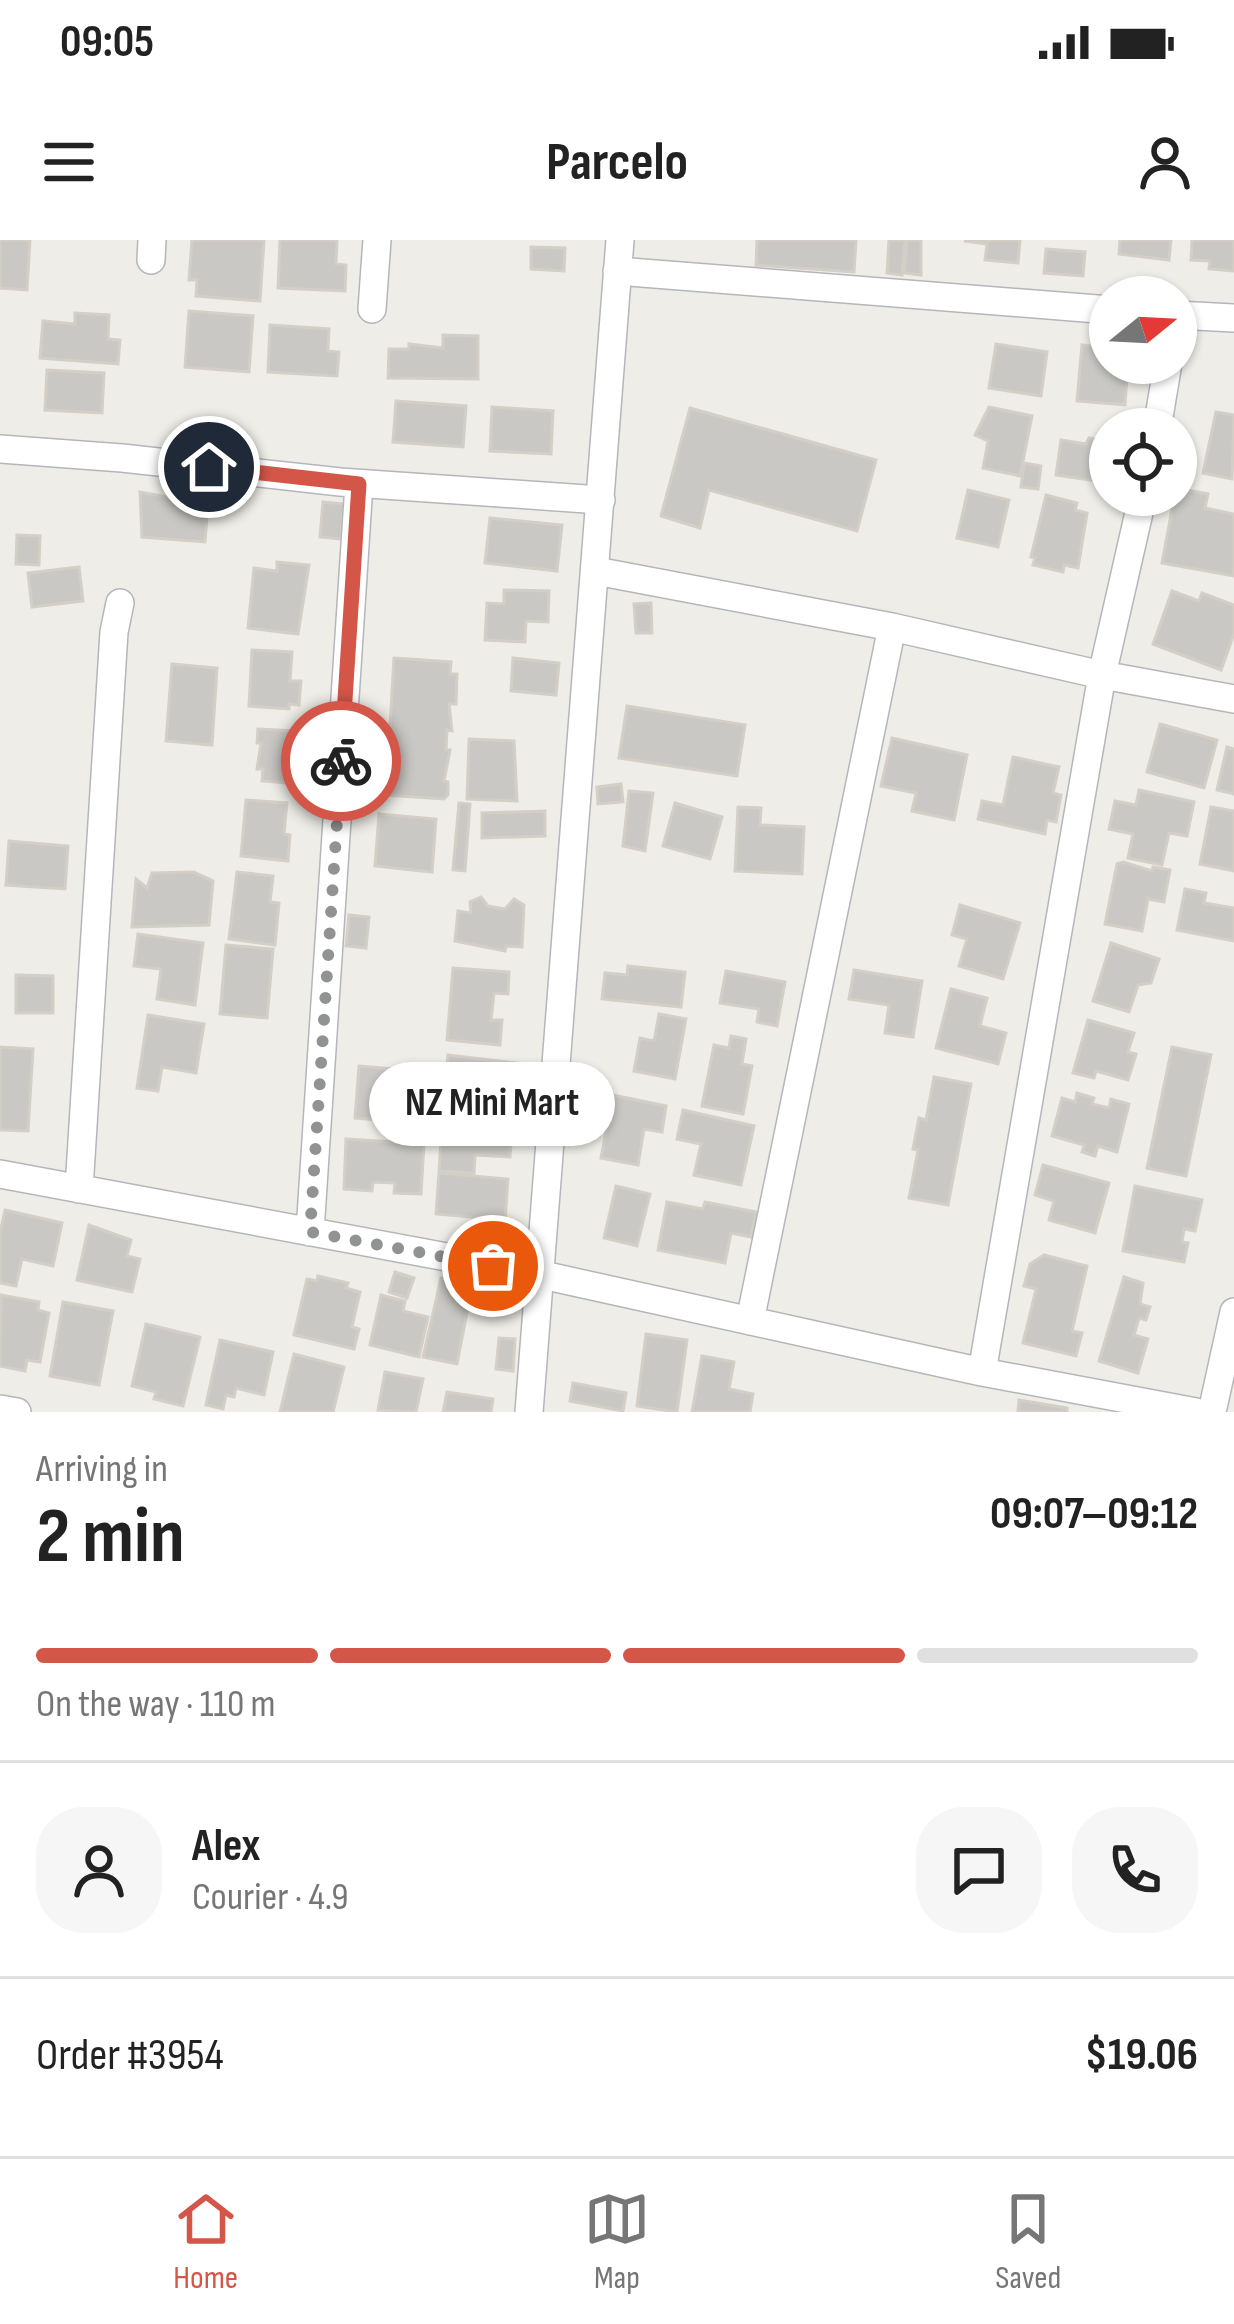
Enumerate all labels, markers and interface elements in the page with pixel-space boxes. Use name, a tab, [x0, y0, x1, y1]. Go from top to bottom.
text: 09:05	[60, 15, 154, 70]
icon: menu	[36, 129, 102, 195]
icon: person	[1132, 129, 1198, 195]
text: Parcelo	[546, 130, 688, 195]
north arrow	[1089, 276, 1197, 384]
map controls	[1089, 276, 1197, 516]
button: locate	[1089, 408, 1197, 516]
pin	[158, 416, 260, 518]
icon: home	[176, 434, 242, 500]
courier	[281, 701, 401, 821]
icon: bike	[308, 728, 374, 794]
callout: NZ Mini Mart	[370, 1062, 616, 1146]
text: NZ Mini Mart	[405, 1080, 579, 1127]
pin	[442, 1215, 544, 1317]
icon: bag	[460, 1233, 526, 1299]
text: Arriving in	[36, 1446, 168, 1493]
text: 09:07–09:12	[990, 1487, 1198, 1542]
text: 2 min	[36, 1491, 185, 1584]
text: On the way · 110 m	[36, 1681, 276, 1728]
button: person	[36, 1807, 162, 1933]
button: chat	[916, 1807, 1042, 1933]
button: phone	[1072, 1807, 1198, 1933]
text: Alex	[192, 1819, 260, 1874]
text: Courier · 4.9	[192, 1874, 349, 1921]
text: Order #3954	[36, 2028, 224, 2083]
text: $19.06	[1085, 2028, 1198, 2083]
tab: Home	[173, 2186, 239, 2298]
tab: Map	[584, 2186, 650, 2298]
tab: Saved	[995, 2186, 1061, 2298]

